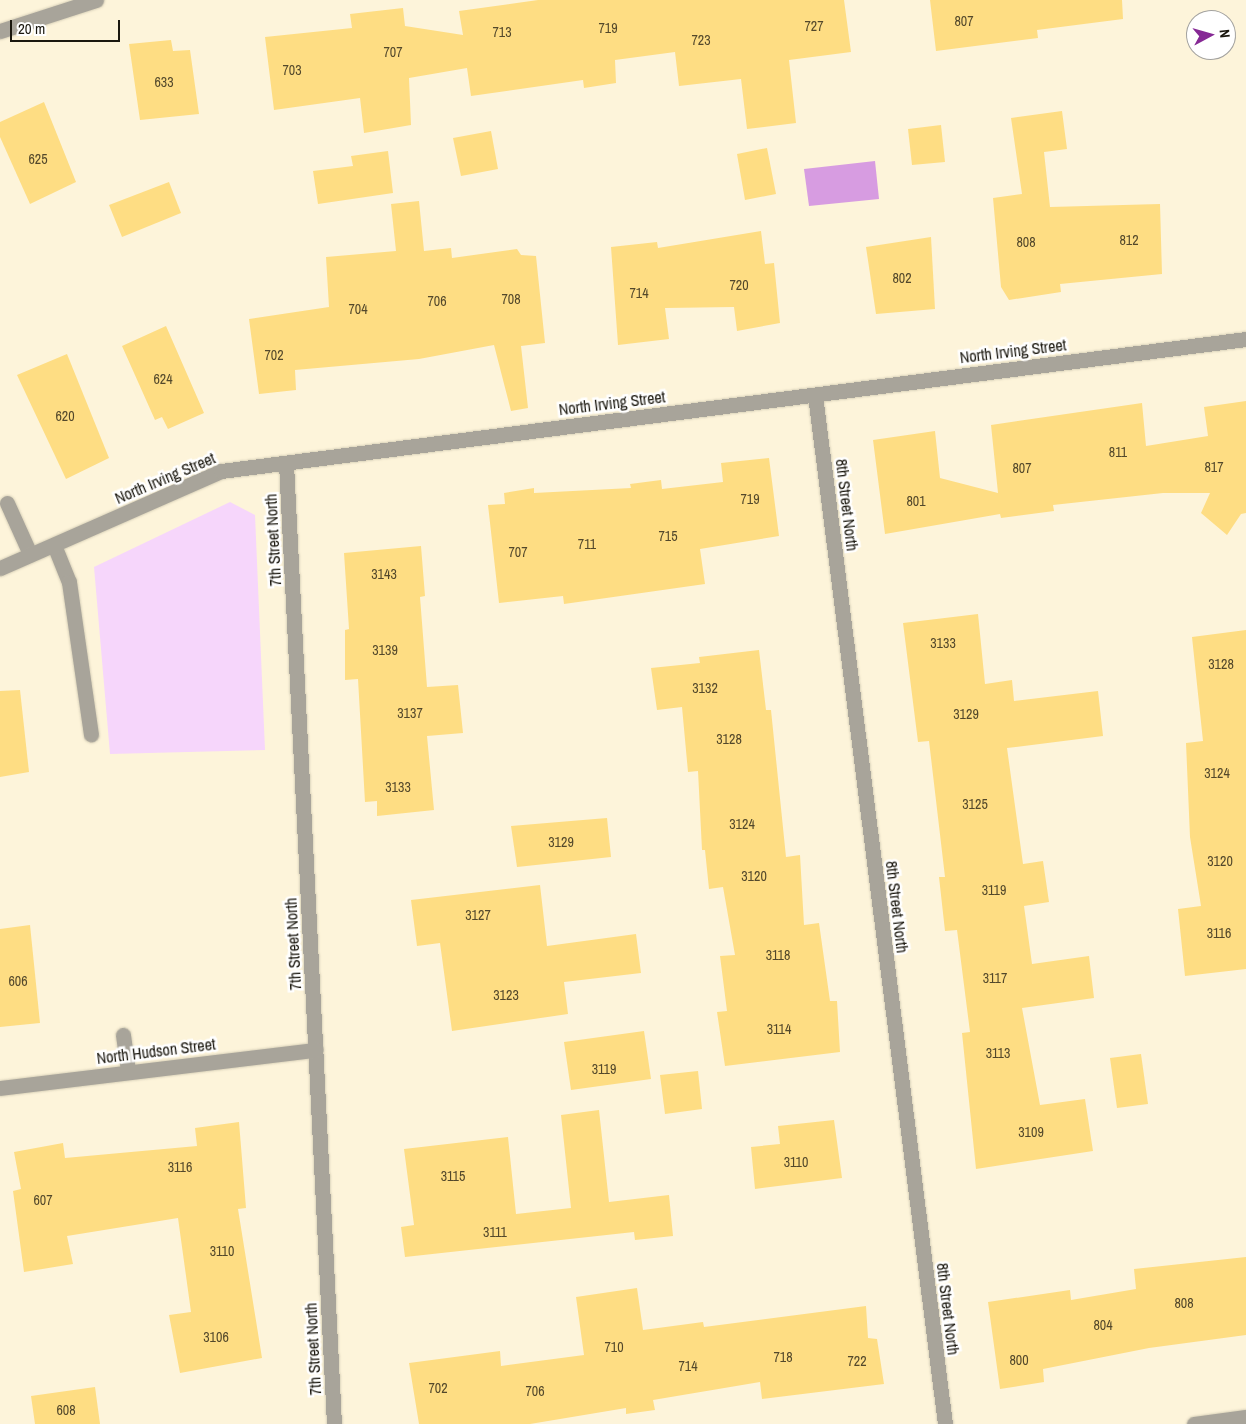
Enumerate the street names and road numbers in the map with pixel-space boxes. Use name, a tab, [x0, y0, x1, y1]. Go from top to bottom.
street label: North Irving Street	[959, 335, 1067, 367]
street label: North Irving Street	[558, 387, 666, 419]
street label: North Irving Street	[112, 448, 218, 508]
street label: 8th Street North	[832, 458, 862, 552]
street label: 7th Street North	[261, 493, 285, 587]
street label: 8th Street North	[882, 860, 912, 954]
street label: 7th Street North	[281, 897, 305, 991]
street label: North Hudson Street	[95, 1034, 217, 1068]
street label: 8th Street North	[933, 1262, 963, 1356]
street label: 7th Street North	[301, 1302, 325, 1396]

